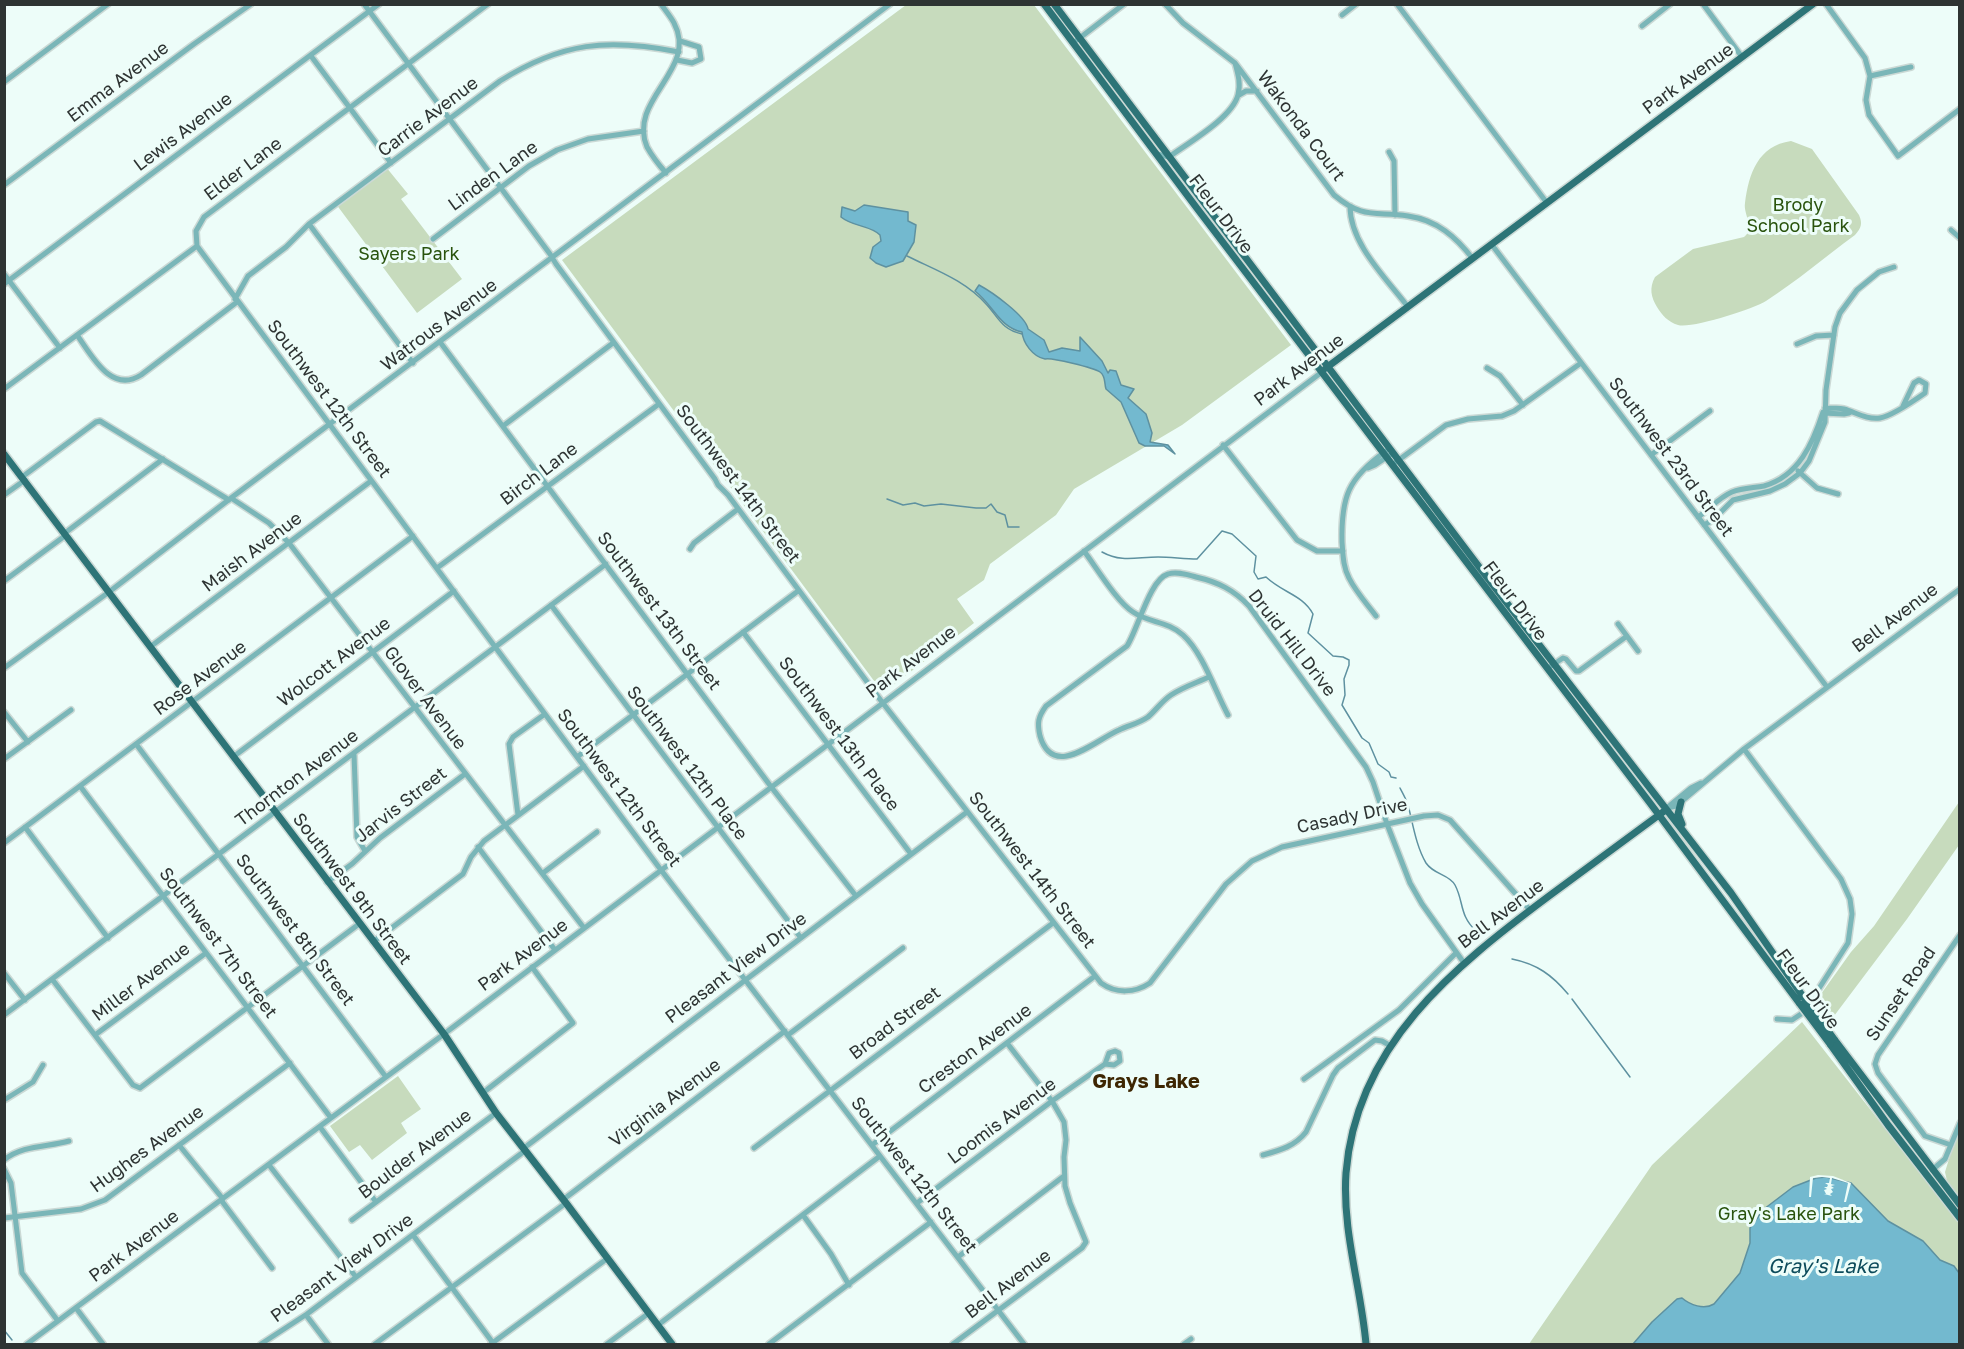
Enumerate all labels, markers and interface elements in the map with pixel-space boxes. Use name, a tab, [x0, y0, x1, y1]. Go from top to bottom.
street label: Emma Avenue	[63, 37, 173, 127]
street label: Park Avenue	[1638, 39, 1738, 119]
street label: Wakonda Court	[1252, 67, 1350, 185]
street label: Carrie Avenue	[374, 72, 482, 162]
street label: Lewis Avenue	[130, 88, 236, 176]
street label: Elder Lane	[200, 133, 286, 205]
street label: Linden Lane	[444, 136, 542, 216]
street label: Fleur Drive	[1184, 170, 1258, 258]
park label: Brody School Park	[1746, 194, 1850, 236]
park label: Sayers Park	[358, 243, 460, 265]
street label: Watrous Avenue	[377, 274, 501, 376]
street label: Southwest 12th Street	[262, 316, 396, 482]
street label: Park Avenue	[1250, 329, 1348, 411]
street label: Southwest 23rd Street	[1604, 373, 1738, 541]
street label: Southwest 14th Street	[671, 400, 805, 568]
street label: Birch Lane	[496, 438, 582, 510]
street label: Maish Avenue	[198, 508, 306, 596]
street label: Southwest 13th Street	[592, 528, 726, 694]
street label: Fleur Drive	[1478, 557, 1552, 645]
street label: Bell Avenue	[1848, 579, 1942, 657]
street label: Druid Hill Drive	[1243, 585, 1341, 701]
street label: Wolcott Avenue	[273, 613, 395, 711]
street label: Park Avenue	[862, 621, 960, 703]
street label: Rose Avenue	[149, 636, 251, 720]
street label: Glover Avenue	[379, 642, 471, 754]
street label: Southwest 13th Place	[774, 653, 904, 815]
street label: Southwest 12th Place	[622, 682, 752, 844]
street label: Southwest 12th Street	[552, 705, 686, 871]
street label: Thornton Avenue	[231, 725, 363, 831]
street label: Jarvis Street	[351, 763, 451, 847]
street label: Southwest 14th Street	[964, 787, 1100, 953]
street label: Casady Drive	[1295, 794, 1409, 838]
street label: Southwest 9th Street	[288, 809, 416, 969]
street label: Southwest 8th Street	[231, 850, 359, 1010]
street label: Southwest 7th Street	[154, 863, 282, 1023]
street label: Bell Avenue	[1454, 875, 1548, 953]
street label: Pleasant View Drive	[661, 908, 811, 1028]
street label: Park Avenue	[474, 914, 572, 996]
street label: Miller Avenue	[88, 938, 194, 1026]
street label: Sunset Road	[1861, 943, 1941, 1045]
street label: Fleur Drive	[1772, 945, 1844, 1033]
street label: Broad Street	[845, 982, 945, 1064]
street label: Creston Avenue	[914, 999, 1036, 1099]
street label: Virginia Avenue	[605, 1054, 725, 1152]
district label: Grays Lake	[1092, 1070, 1200, 1094]
street label: Loomis Avenue	[944, 1073, 1060, 1169]
street label: Southwest 12th Street	[846, 1092, 982, 1258]
street label: Hughes Avenue	[86, 1101, 208, 1197]
street label: Boulder Avenue	[354, 1104, 476, 1204]
park label: Gray's Lake Park	[1718, 1203, 1860, 1225]
street label: Park Avenue	[85, 1205, 183, 1287]
street label: Pleasant View Drive	[266, 1209, 418, 1327]
street label: Bell Avenue	[961, 1245, 1055, 1323]
water label: Gray's Lake	[1768, 1255, 1878, 1279]

